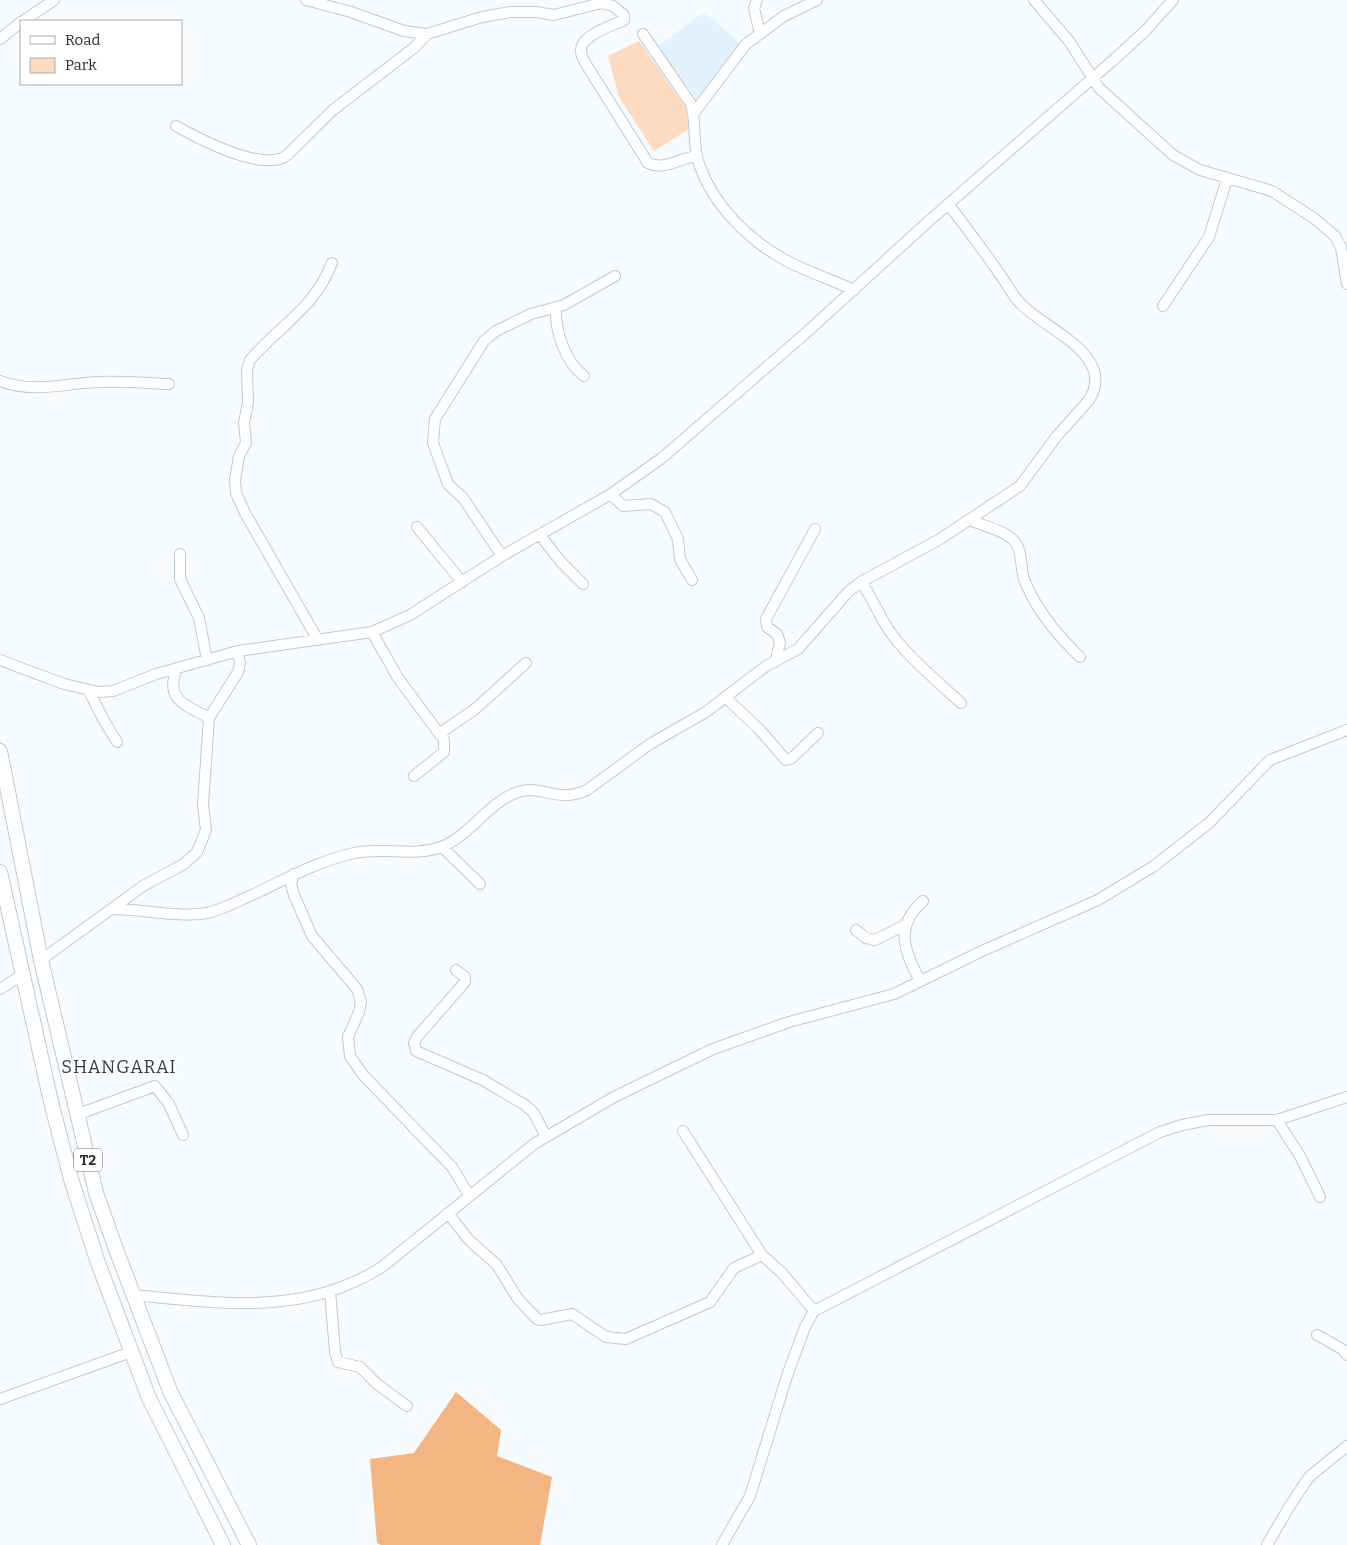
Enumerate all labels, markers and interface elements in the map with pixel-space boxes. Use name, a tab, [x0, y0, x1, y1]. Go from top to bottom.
legend	[20, 20, 182, 85]
text: Road	[65, 31, 100, 49]
text: Park	[65, 56, 97, 74]
district label: SHANGARAI	[61, 1056, 177, 1078]
road number: T2	[74, 1148, 102, 1172]

